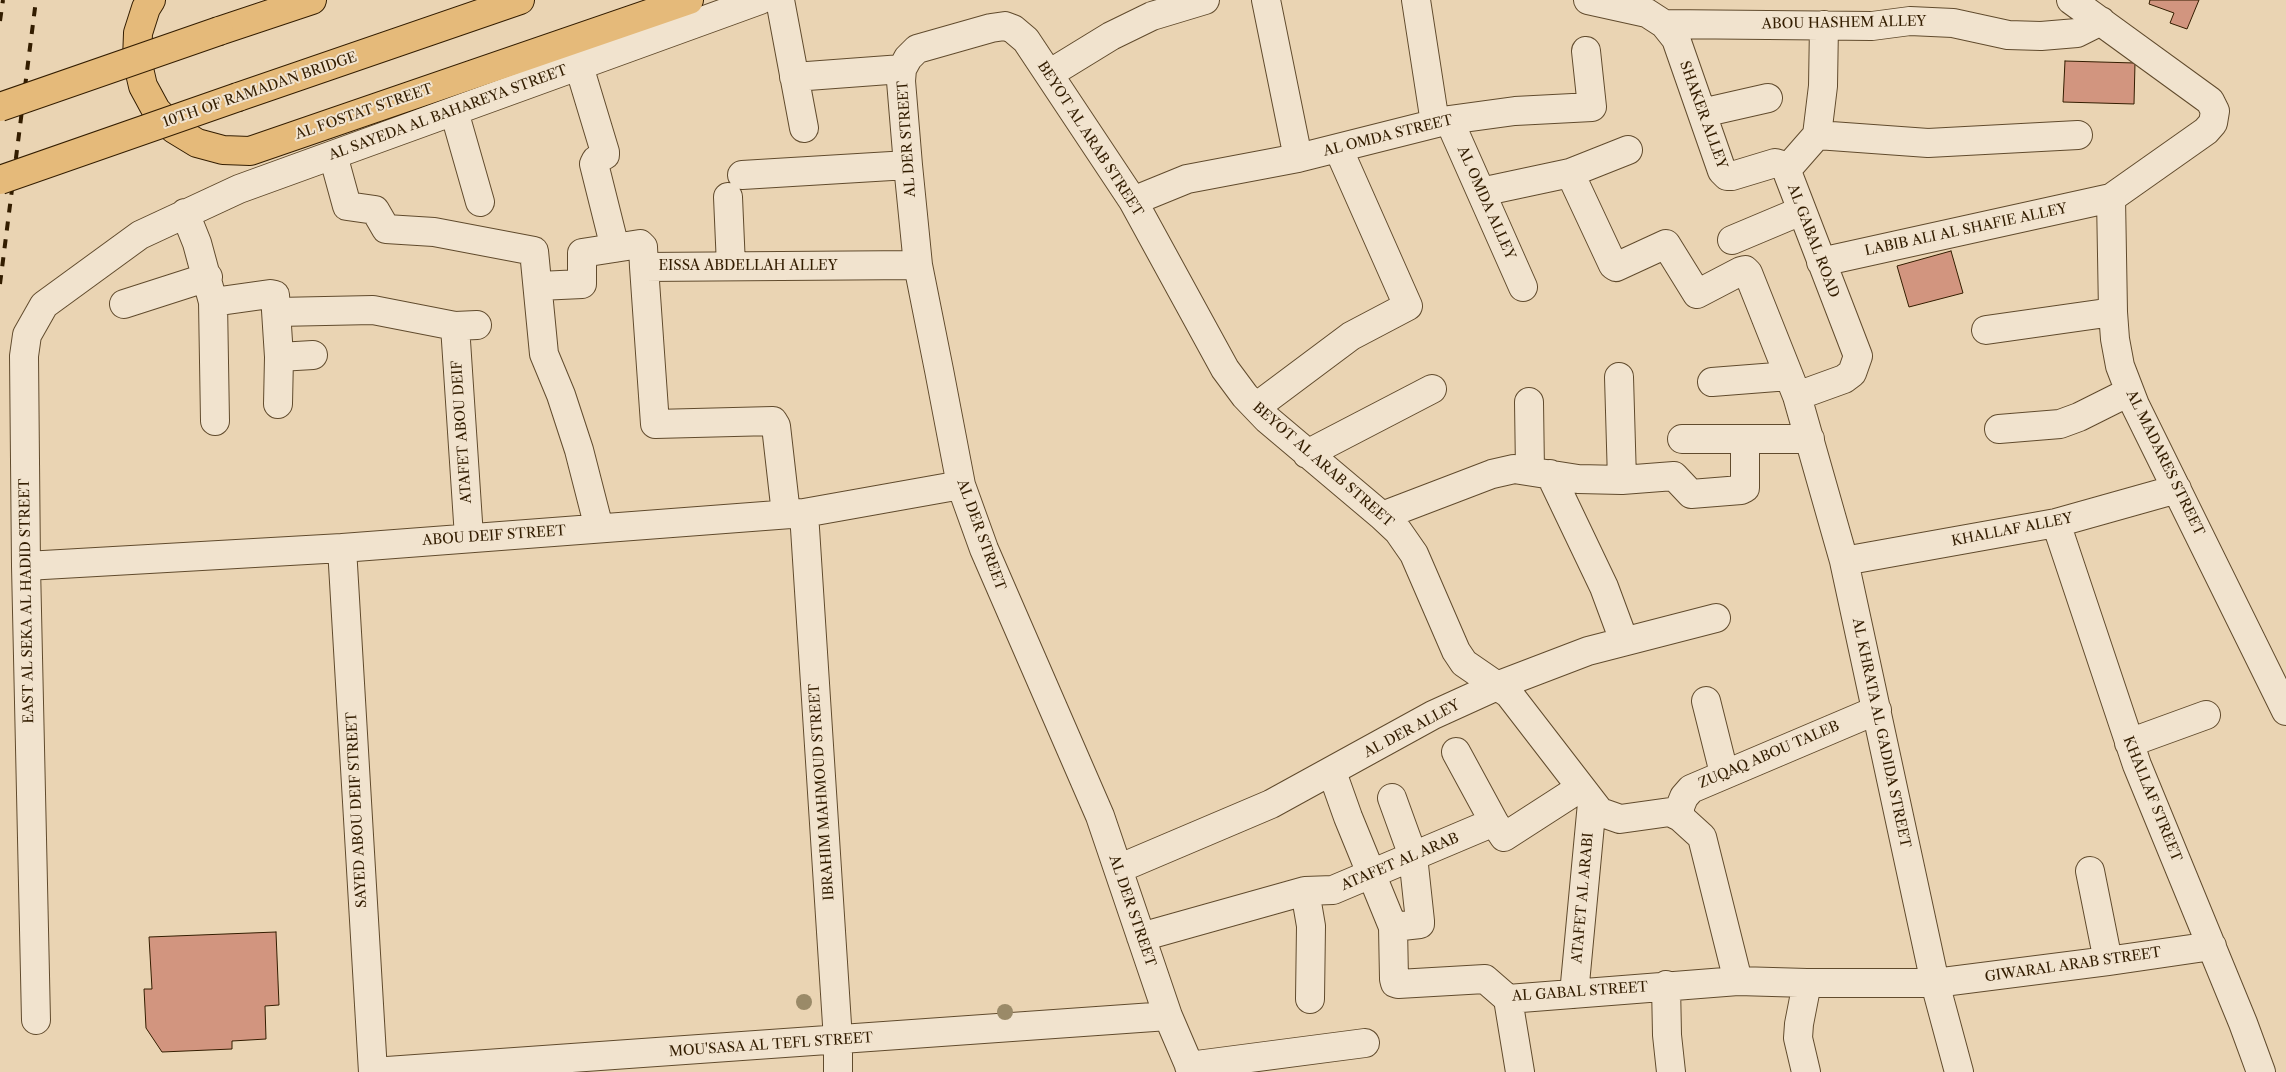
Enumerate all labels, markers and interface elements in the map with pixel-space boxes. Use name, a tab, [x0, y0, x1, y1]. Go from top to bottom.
street label: ABOU HASHEM ALLEY	[1761, 13, 1927, 33]
street label: 10TH OF RAMADAN BRIDGE	[161, 49, 359, 131]
street label: BEYOT AL ARAB STREET	[1034, 58, 1146, 220]
street label: SHAKER ALLEY	[1676, 59, 1730, 171]
street label: AL SAYEDA AL BAHAREYA STREET	[326, 62, 570, 164]
street label: AL DER STREET	[895, 80, 919, 198]
street label: AL FOSTAT STREET	[293, 81, 435, 143]
street label: AL OMDA STREET	[1322, 112, 1454, 160]
street label: AL OMDA ALLEY	[1453, 144, 1519, 262]
street label: AL GABAL ROAD	[1784, 182, 1842, 300]
street label: LABIB ALI AL SHAFIE ALLEY	[1863, 200, 2069, 260]
street label: EISSA ABDELLAH ALLEY	[658, 258, 838, 274]
street label: ATAFET ABOU DEIF	[449, 360, 475, 504]
street label: AL MADARES STREET	[2122, 387, 2208, 539]
street label: BEYOT AL ARAB STREET	[1249, 399, 1397, 531]
street label: AL DER STREET	[953, 477, 1009, 593]
street label: EAST AL SEKA AL HADID STREET	[16, 478, 38, 724]
street label: KHALLAF ALLEY	[1950, 510, 2074, 550]
street label: ABOU DEIF STREET	[422, 523, 566, 549]
street label: AL KHRATA AL GADIDA STREET	[1848, 617, 1914, 849]
street label: IBRAHIM MAHMOUD STREET	[806, 683, 838, 901]
street label: AL DER ALLEY	[1361, 697, 1463, 761]
street label: SAYED ABOU DEIF STREET	[343, 712, 371, 908]
street label: ZUQAQ ABOU TALEB	[1696, 718, 1842, 792]
street label: KHALLAF STREET	[2119, 734, 2185, 864]
street label: ATAFET AL ARAB	[1339, 830, 1461, 894]
street label: ATAFET AL ARABI	[1569, 832, 1597, 964]
street label: AL DER STREET	[1105, 853, 1159, 969]
street label: GIWARAL ARAB STREET	[1984, 944, 2162, 986]
street label: AL GABAL STREET	[1511, 979, 1649, 1005]
street label: MOU'SASA AL TEFL STREET	[668, 1029, 874, 1061]

